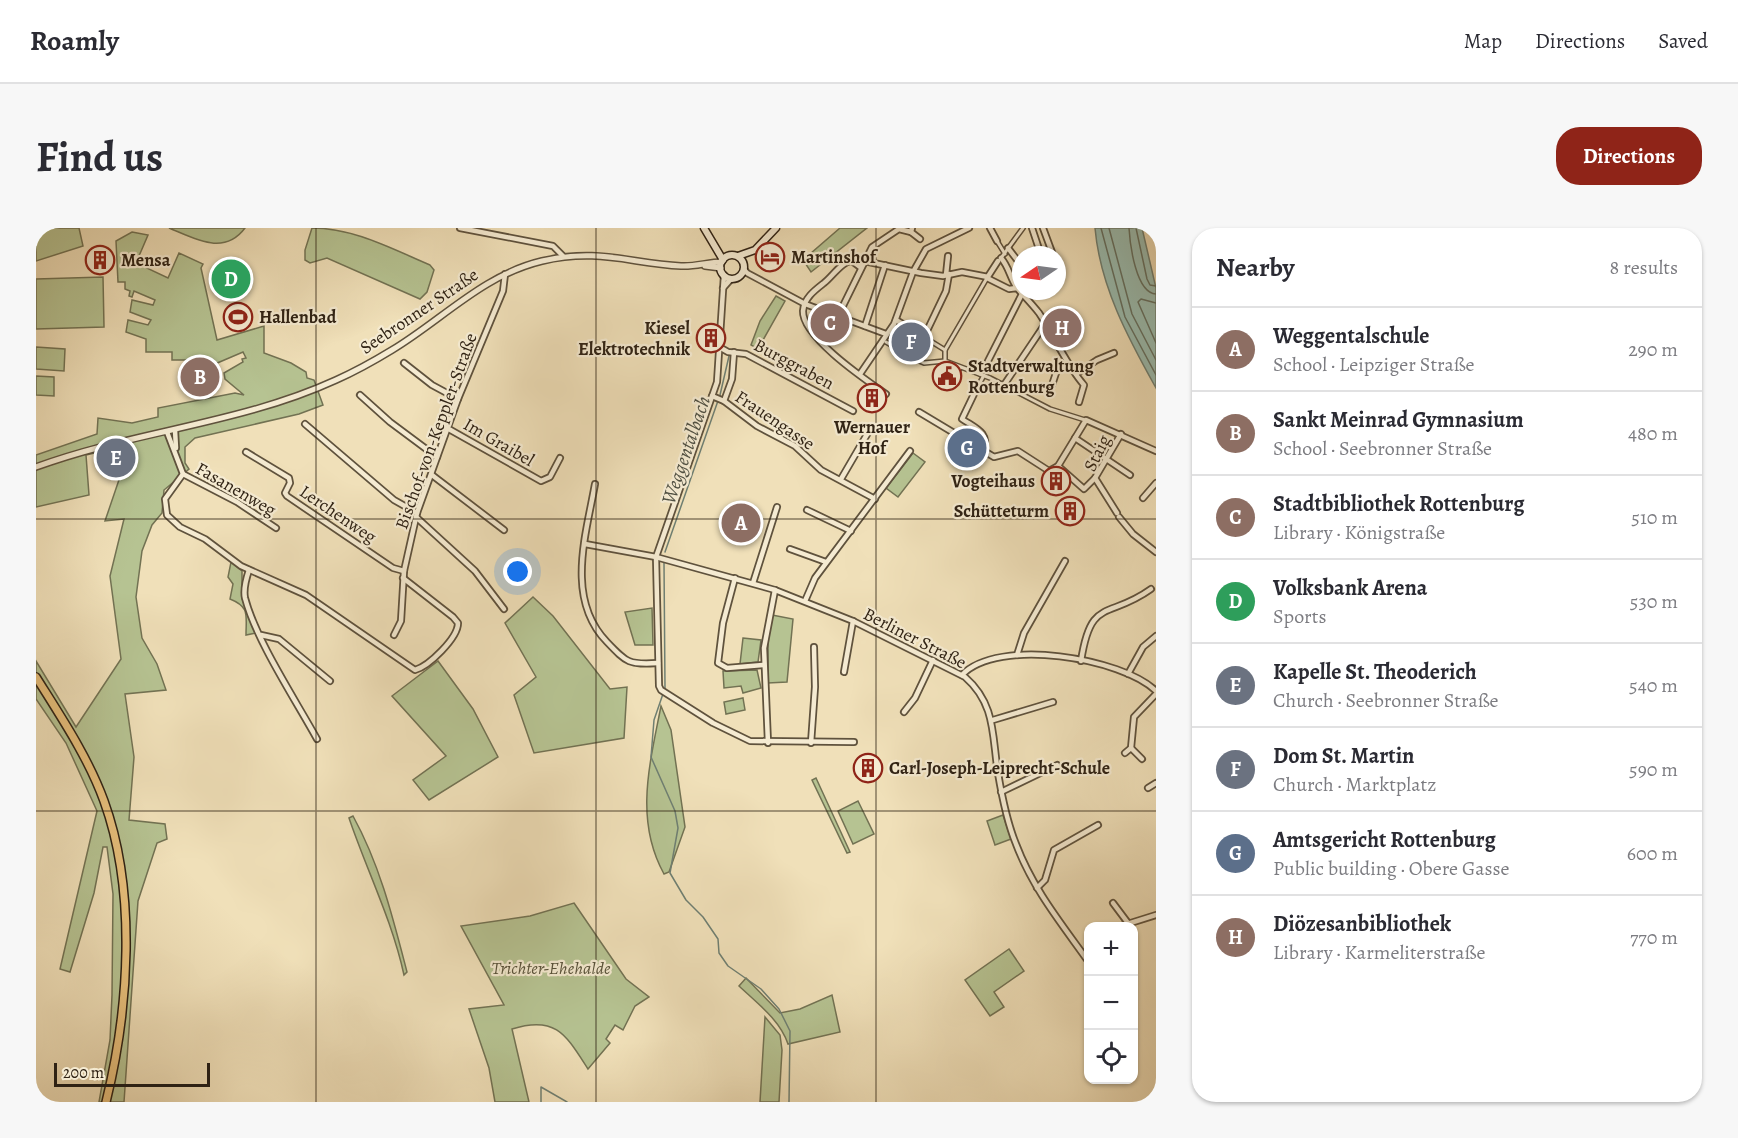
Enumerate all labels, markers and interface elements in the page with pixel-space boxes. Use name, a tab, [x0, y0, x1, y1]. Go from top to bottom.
text: Roamly	[30, 22, 119, 60]
text: Map	[1464, 27, 1502, 55]
text: Directions	[1535, 27, 1625, 55]
text: Saved	[1658, 27, 1708, 55]
button: Directions	[1556, 127, 1702, 185]
text: Find us	[36, 128, 163, 185]
hotel icon: Martinshof	[754, 241, 786, 273]
building icon: Mensa	[84, 244, 116, 276]
place label: Martinshof	[791, 245, 879, 269]
north arrow	[1012, 246, 1066, 300]
place label: Mensa	[121, 248, 171, 272]
text: Nearby	[1216, 250, 1295, 285]
text: 8 results	[1610, 254, 1678, 281]
pin: D	[212, 256, 250, 302]
street label: Seebronner Straße	[355, 263, 483, 359]
pin: C	[810, 300, 850, 346]
sports icon: Hallenbad	[222, 301, 254, 333]
place label: Hallenbad	[259, 305, 337, 329]
pin: H	[1042, 306, 1082, 350]
place label: Kiesel Elektrotechnik	[578, 316, 691, 361]
pin: F	[892, 320, 930, 364]
text: Weggentalschule	[1273, 321, 1429, 351]
building icon: Kiesel Elektrotechnik	[695, 322, 727, 354]
street label: Bischof-von-Keppler-Straße	[389, 329, 483, 533]
street label: Burggraben	[750, 333, 838, 395]
text: A	[1229, 336, 1242, 363]
text: 290 m	[1628, 336, 1678, 363]
text: School · Leipziger Straße	[1273, 351, 1475, 378]
pin: B	[180, 354, 220, 400]
place label: Stadtverwaltung Rottenburg	[968, 354, 1094, 399]
public building icon: Stadtverwaltung Rottenburg	[931, 360, 963, 392]
building icon: Wernauer Hof	[856, 382, 888, 414]
street label: Frauengasse	[730, 385, 820, 455]
water label: Weggentalbach	[655, 392, 717, 508]
text: Sankt Meinrad Gymnasium	[1273, 405, 1524, 435]
street label: Im Graibel	[459, 412, 539, 472]
place label: Wernauer Hof	[833, 415, 911, 460]
text: B	[1229, 420, 1242, 447]
text: 480 m	[1628, 420, 1678, 447]
pin: G	[948, 426, 986, 470]
street label: Staig	[1078, 431, 1116, 475]
text: School · Seebronner Straße	[1273, 435, 1492, 462]
pin: E	[96, 436, 136, 480]
street label: Fasanenweg	[191, 456, 281, 522]
building icon: Vogteihaus	[1040, 465, 1072, 497]
place label: Vogteihaus	[950, 469, 1035, 493]
street label: Lerchenweg	[295, 479, 381, 549]
text: Stadtbibliothek Rottenburg	[1273, 489, 1524, 519]
building icon: Schütteturm	[1054, 495, 1086, 527]
place label: Schütteturm	[954, 499, 1049, 523]
pin: A	[722, 500, 760, 546]
text: C	[1229, 504, 1242, 531]
text: 510 m	[1631, 504, 1678, 531]
text: Library · Königstraße	[1273, 519, 1445, 546]
your location	[503, 557, 532, 586]
text: Volksbank Arena	[1273, 573, 1427, 603]
text: D	[1229, 588, 1242, 615]
text: 530 m	[1630, 588, 1678, 615]
street label: Berliner Straße	[859, 602, 971, 674]
text: Sports	[1273, 603, 1326, 630]
text: Kapelle St. Theoderich	[1273, 657, 1477, 687]
text: E	[1230, 672, 1241, 699]
text: 540 m	[1629, 672, 1678, 699]
text: Church · Seebronner Straße	[1273, 687, 1498, 714]
text: Dom St. Martin	[1273, 741, 1414, 771]
building icon: Carl-Joseph-Leiprecht-Schule	[852, 752, 884, 784]
place label: Carl-Joseph-Leiprecht-Schule	[889, 756, 1110, 780]
text: F	[1230, 756, 1241, 783]
text: 590 m	[1629, 756, 1678, 783]
text: Church · Marktplatz	[1273, 771, 1436, 798]
text: Amtsgericht Rottenburg	[1273, 825, 1496, 855]
text: G	[1229, 840, 1242, 867]
text: 600 m	[1627, 840, 1678, 867]
text: Public building · Obere Gasse	[1273, 855, 1510, 882]
text: Diözesanbibliothek	[1273, 909, 1451, 939]
map controls	[1084, 922, 1138, 1084]
button: +	[1084, 922, 1138, 976]
text: H	[1228, 924, 1243, 951]
text: 770 m	[1630, 924, 1678, 951]
text: Library · Karmeliterstraße	[1273, 939, 1485, 966]
park label: Trichter-Ehehalde	[491, 956, 611, 980]
button: −	[1084, 976, 1138, 1030]
button: locate	[1084, 1030, 1138, 1084]
scale bar	[54, 1060, 210, 1088]
text: 200 m	[63, 1062, 104, 1084]

